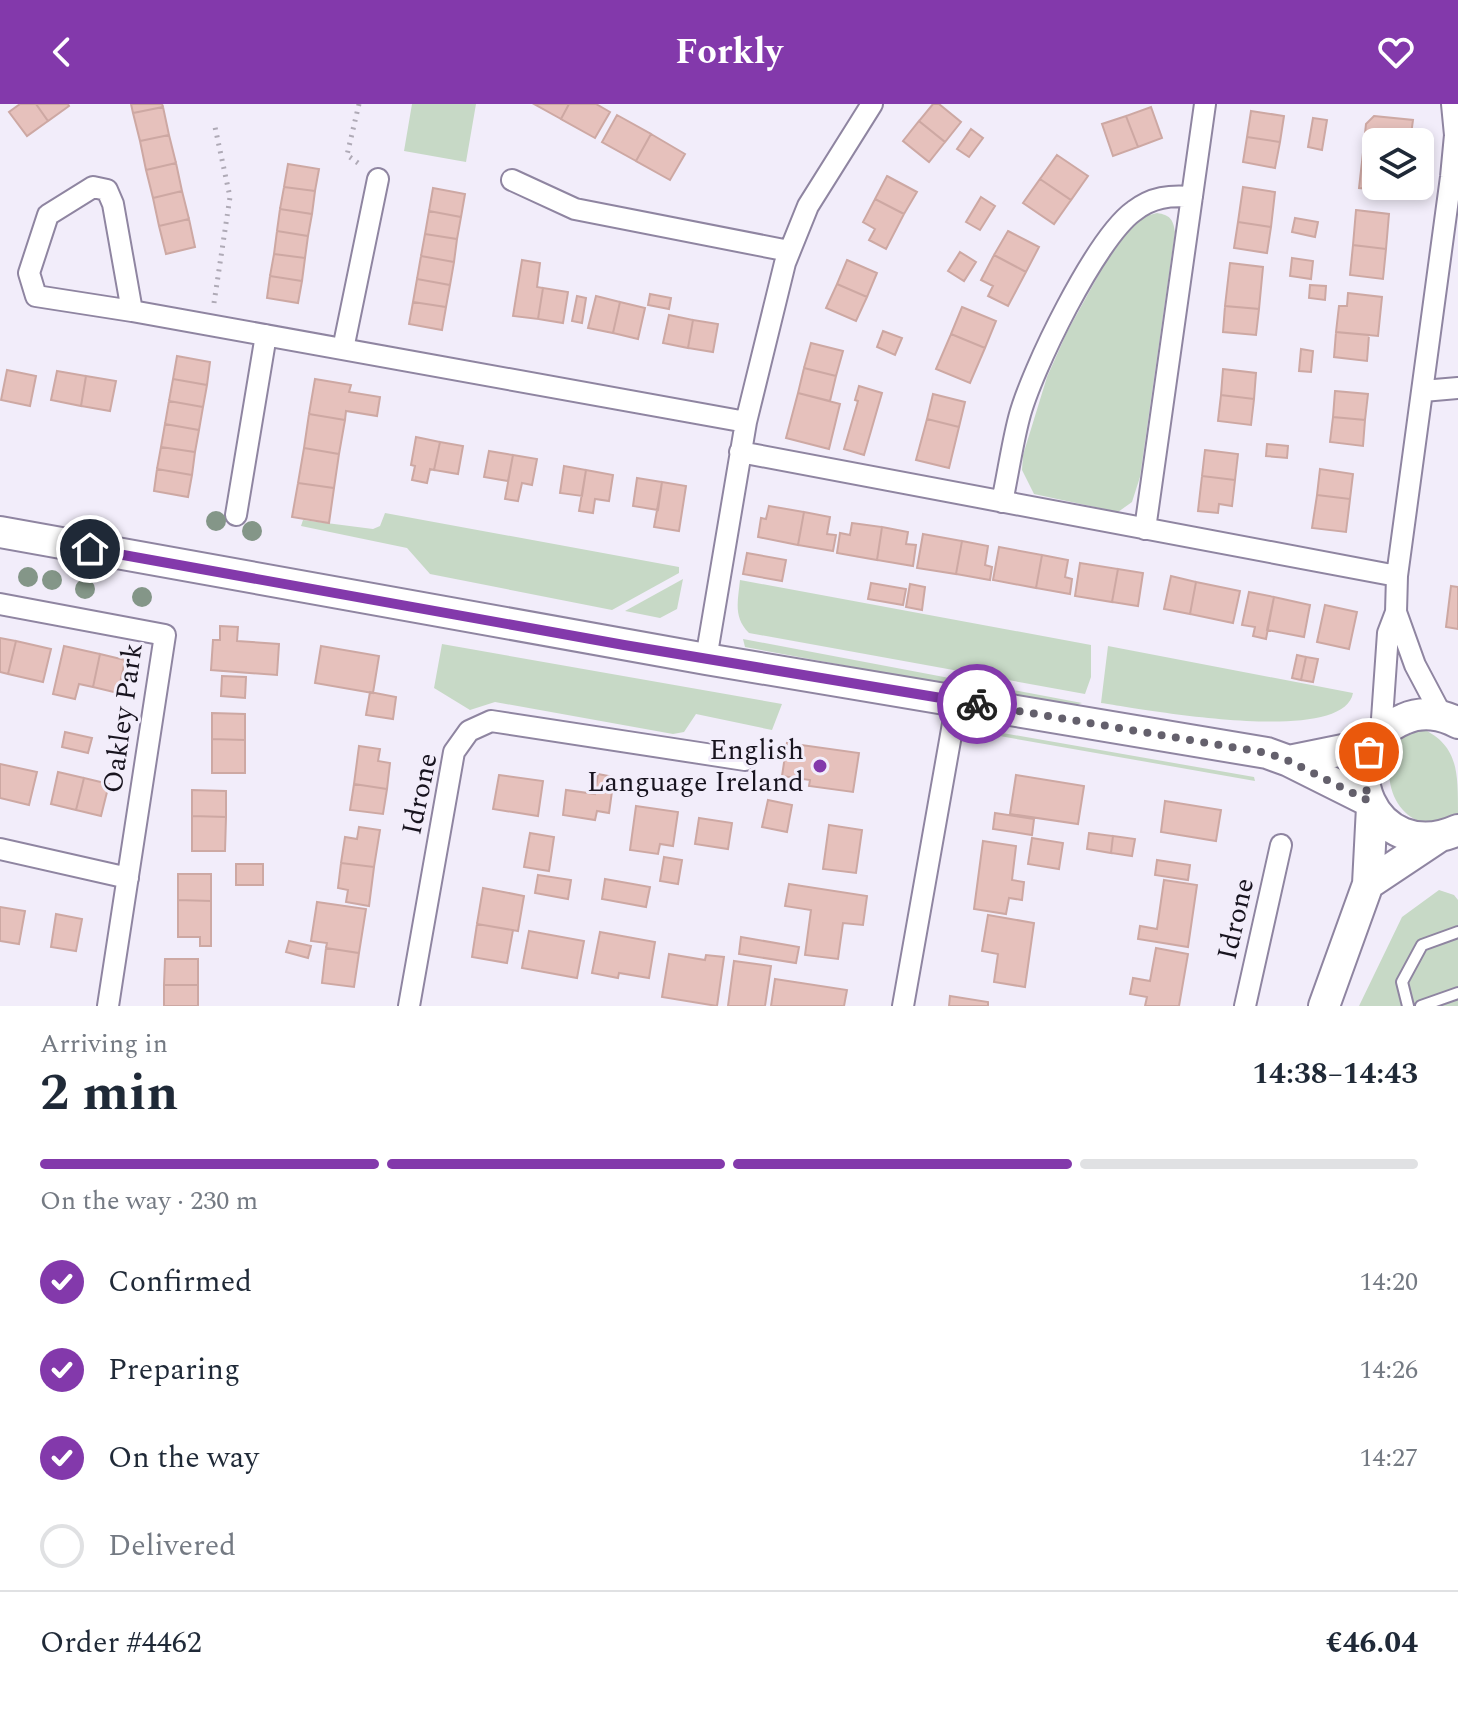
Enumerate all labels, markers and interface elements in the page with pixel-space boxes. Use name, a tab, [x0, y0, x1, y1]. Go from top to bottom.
text: Forkly	[675, 25, 783, 80]
icon: back	[40, 30, 84, 74]
icon: heart	[1374, 30, 1418, 74]
map controls	[1362, 128, 1434, 200]
button: layers	[1362, 128, 1434, 200]
pin	[56, 515, 124, 583]
icon: home	[68, 527, 112, 571]
street label: Oakley Park	[91, 640, 155, 796]
courier	[937, 664, 1017, 744]
icon: bike	[955, 682, 999, 726]
pin	[1335, 718, 1403, 786]
place label: English Language Ireland	[587, 729, 804, 804]
icon: bag	[1347, 730, 1391, 774]
street label: Idrone	[390, 749, 450, 839]
marker: English Language Ireland	[811, 757, 829, 775]
street label: Idrone	[1206, 874, 1266, 964]
text: Arriving in	[40, 1024, 168, 1064]
text: 14:38–14:43	[1252, 1051, 1418, 1097]
text: 2 min	[40, 1054, 178, 1133]
text: On the way · 230 m	[40, 1181, 258, 1221]
text: Confirmed	[108, 1259, 252, 1305]
icon: check	[40, 1260, 84, 1304]
text: 14:20	[1359, 1262, 1418, 1302]
text: Preparing	[108, 1347, 240, 1393]
icon: check	[40, 1348, 84, 1392]
text: 14:26	[1359, 1350, 1418, 1390]
text: On the way	[108, 1435, 259, 1481]
icon: check	[40, 1436, 84, 1480]
text: 14:27	[1359, 1438, 1418, 1478]
text: Delivered	[108, 1523, 236, 1569]
text: Order #4462	[40, 1620, 202, 1666]
text: €46.04	[1326, 1620, 1418, 1666]

